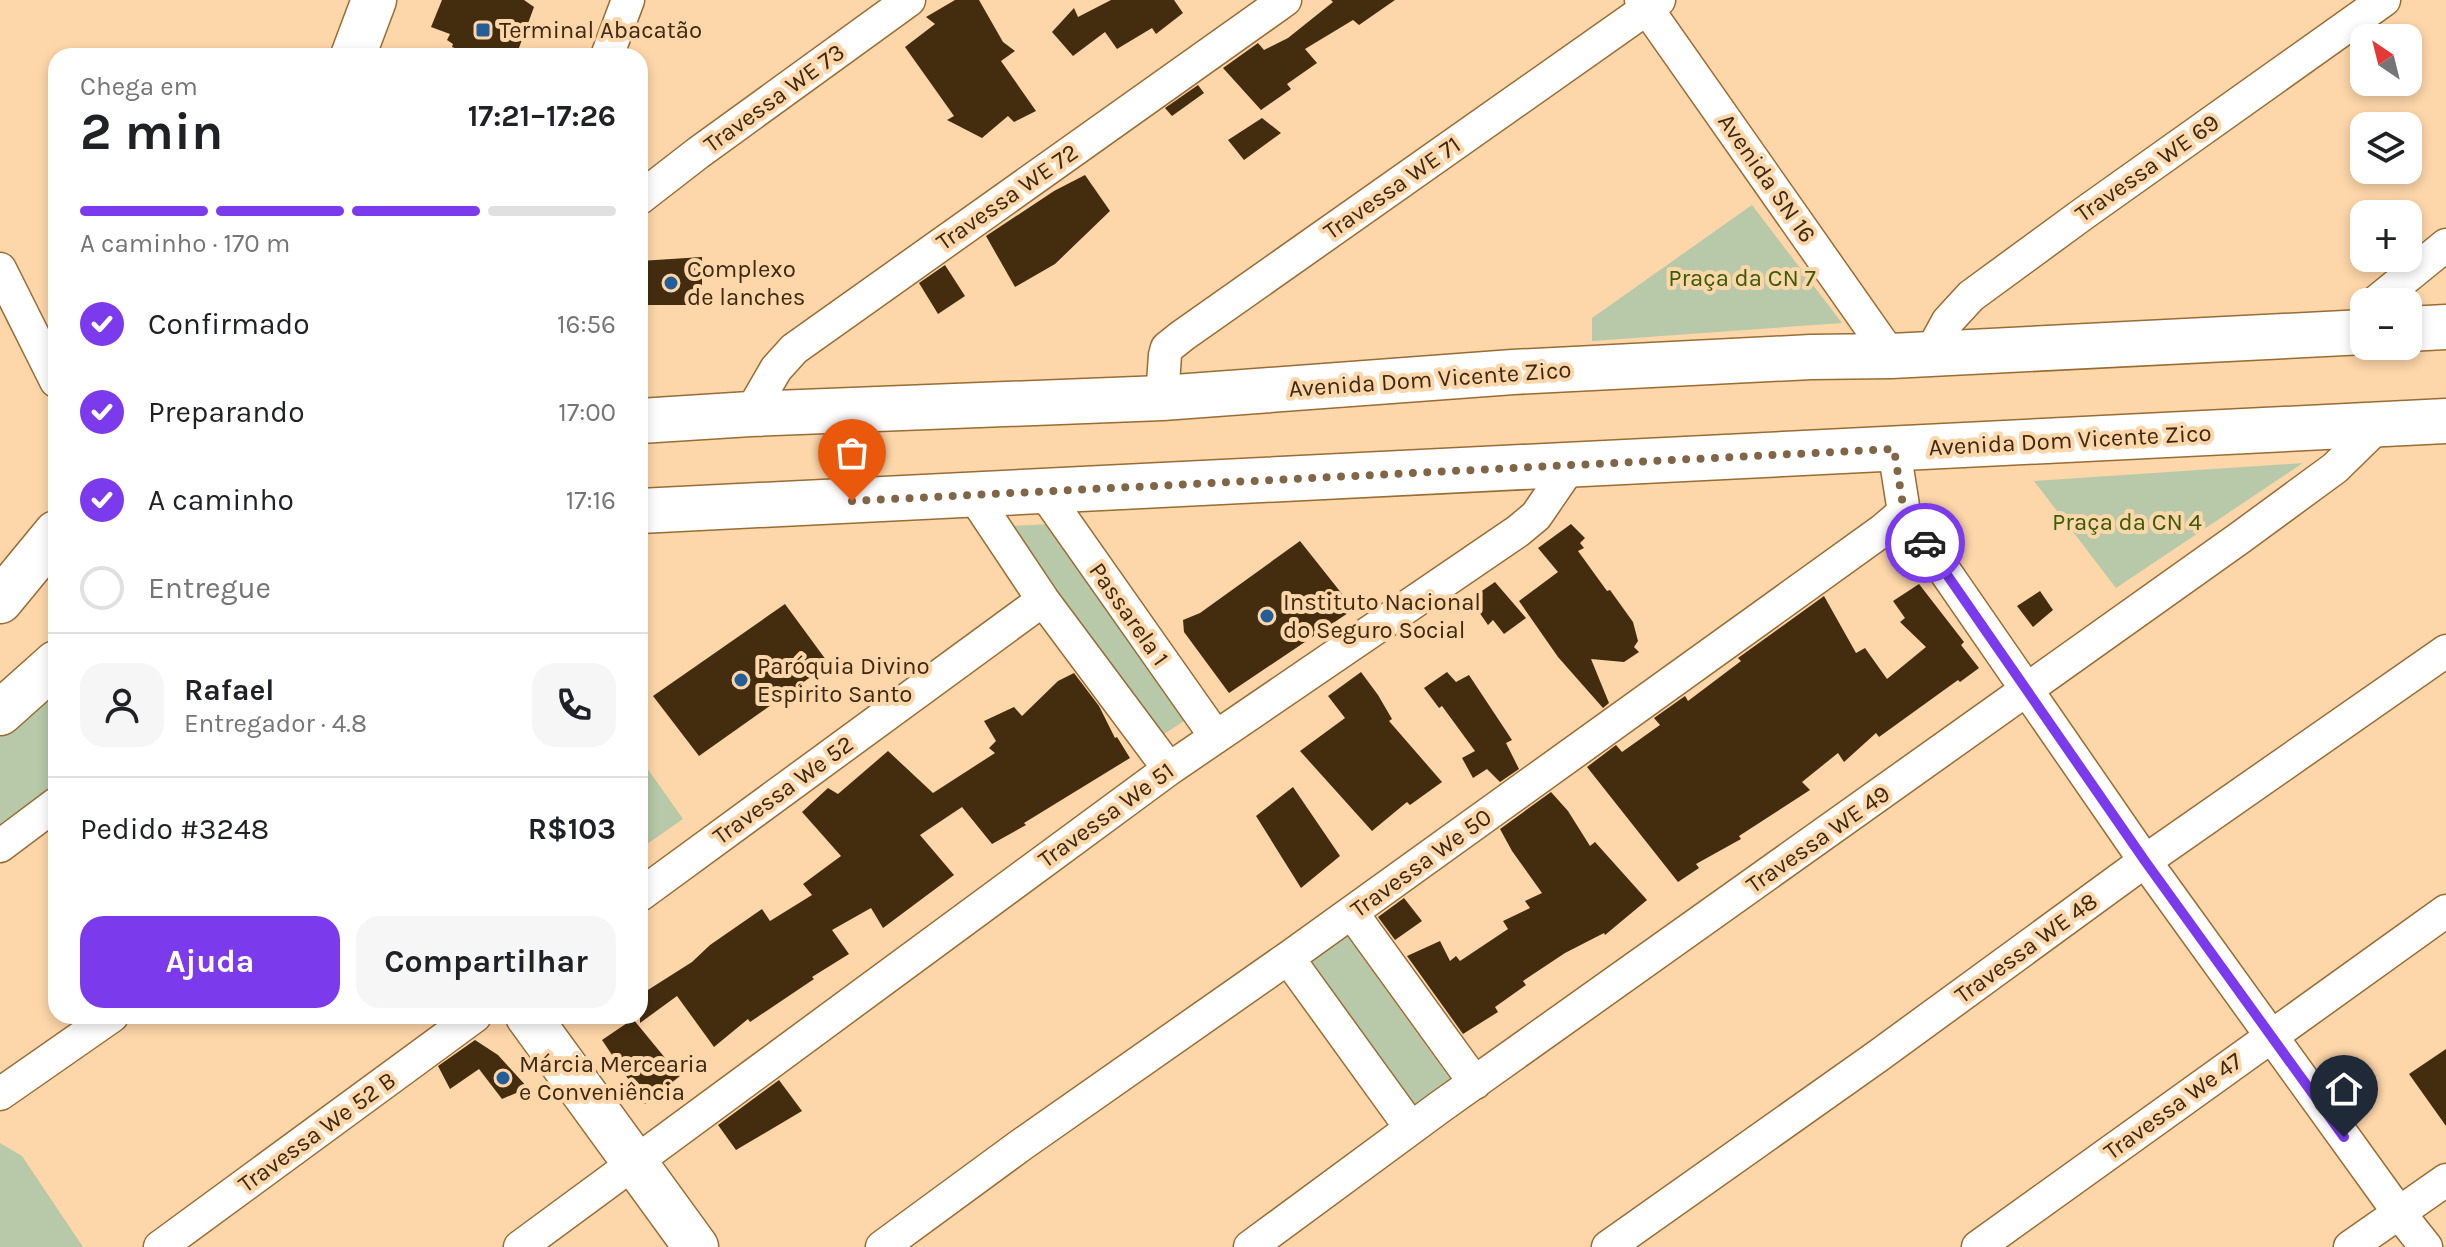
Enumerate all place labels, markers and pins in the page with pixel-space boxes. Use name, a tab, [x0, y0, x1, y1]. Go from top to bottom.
place label: Terminal Abacatão	[499, 16, 702, 44]
marker: Terminal Abacatão	[474, 21, 492, 39]
place label: Complexo de lanches	[687, 255, 805, 311]
marker: Complexo de lanches	[662, 274, 680, 292]
pin	[818, 419, 886, 501]
place label: Instituto Nacional do Seguro Social	[1283, 588, 1481, 644]
marker: Instituto Nacional do Seguro Social	[1258, 607, 1276, 625]
place label: Paróquia Divino Espirito Santo	[757, 652, 930, 708]
marker: Paróquia Divino Espirito Santo	[732, 671, 750, 689]
place label: Márcia Mercearia e Conveniência	[519, 1050, 708, 1106]
pin	[2310, 1055, 2378, 1137]
marker: Márcia Mercearia e Conveniência	[494, 1069, 512, 1087]

